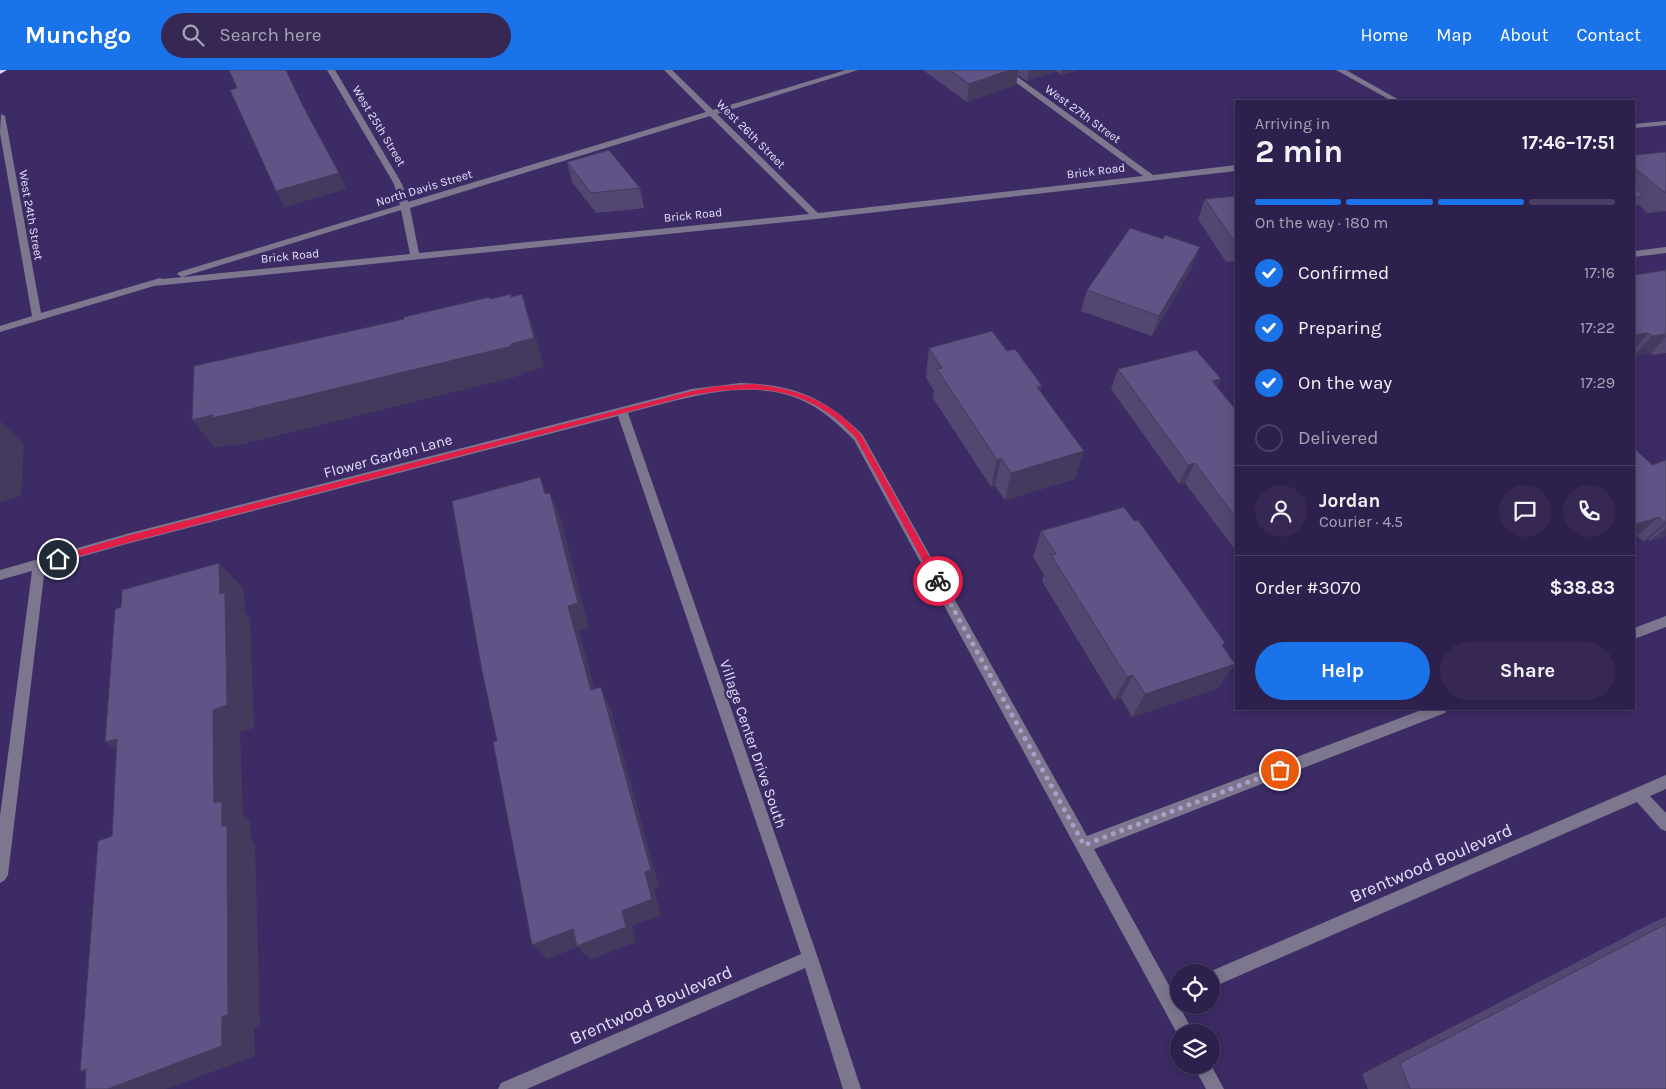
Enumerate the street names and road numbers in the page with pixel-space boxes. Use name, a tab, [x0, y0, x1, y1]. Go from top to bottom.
street label: West 27th Street	[1042, 82, 1124, 146]
street label: West 25th Street	[349, 83, 409, 169]
street label: West 26th Street	[714, 97, 789, 172]
street label: Brick Road	[1066, 160, 1126, 182]
street label: North Davis Street	[374, 167, 474, 209]
street label: West 24th Street	[16, 169, 46, 262]
street label: Brick Road	[663, 205, 723, 225]
street label: Brick Road	[260, 246, 320, 266]
street label: Flower Garden Lane	[322, 430, 454, 482]
street label: Village Center Drive South	[716, 657, 790, 831]
street label: Brentwood Boulevard	[1346, 819, 1516, 907]
street label: Brentwood Boulevard	[566, 961, 736, 1049]

